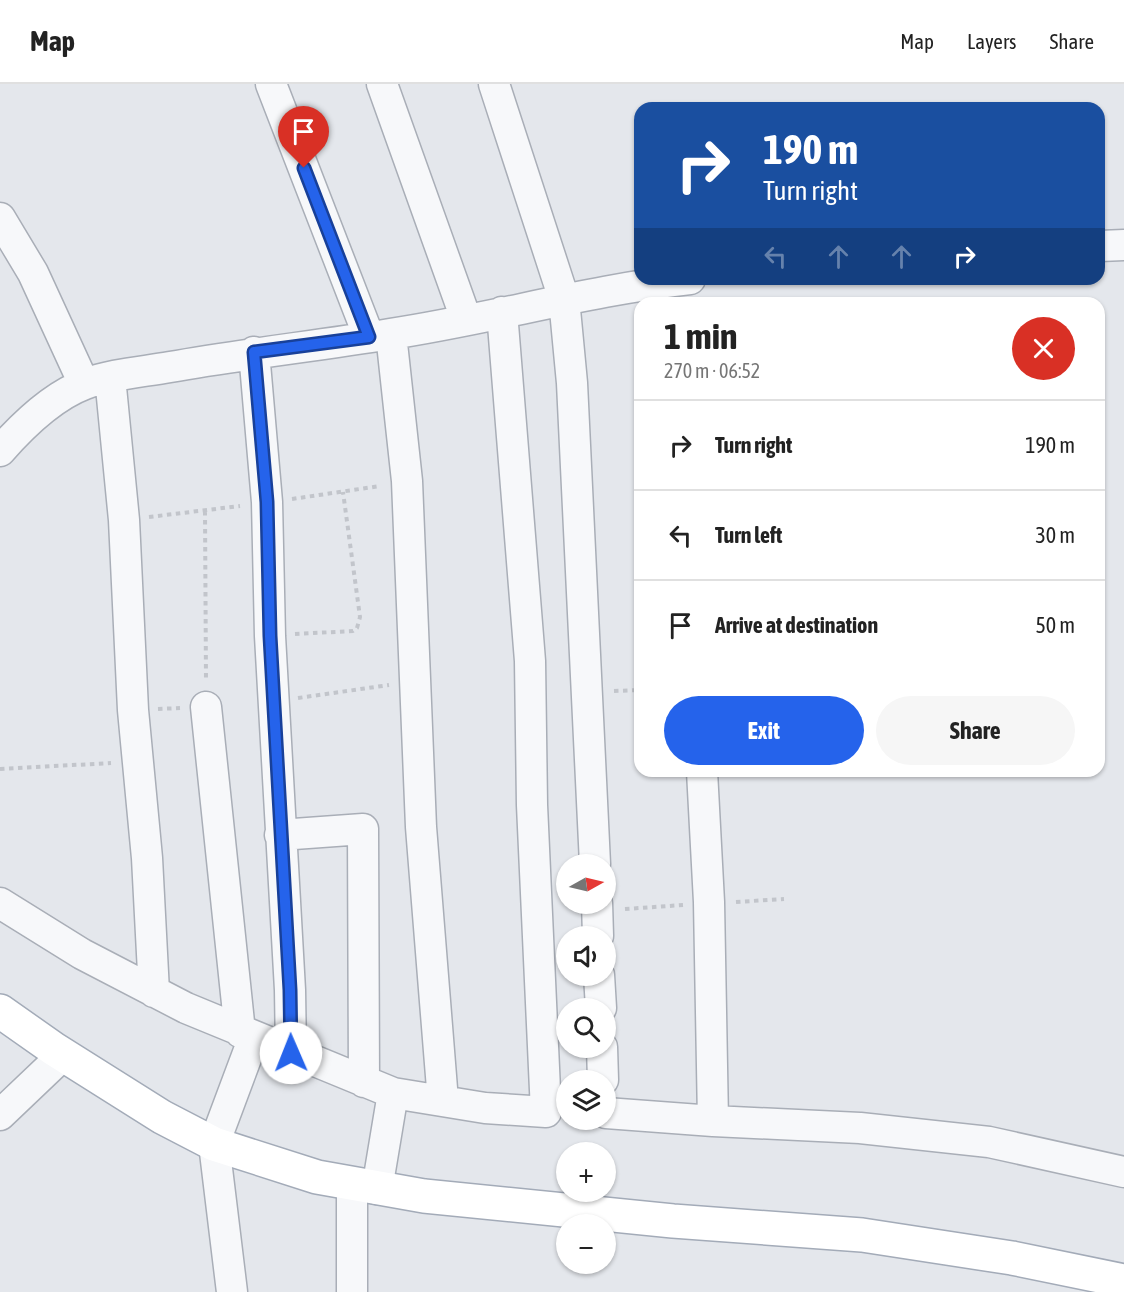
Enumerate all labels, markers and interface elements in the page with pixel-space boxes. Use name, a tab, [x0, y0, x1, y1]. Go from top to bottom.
text: Map	[30, 25, 75, 57]
text: Map	[900, 29, 934, 53]
text: Layers	[967, 29, 1017, 53]
text: Share	[1050, 29, 1094, 53]
pin	[278, 106, 329, 168]
icon: arrive	[287, 115, 320, 148]
text: 190 m	[763, 125, 858, 173]
icon: right	[664, 126, 742, 204]
text: Turn right	[763, 175, 858, 206]
icon: left	[759, 240, 792, 273]
icon: ahead	[822, 240, 855, 273]
icon: ahead	[885, 240, 918, 273]
icon: right	[948, 240, 981, 273]
text: 1 min	[664, 315, 738, 357]
button: close	[1012, 317, 1075, 380]
text: 270 m · 06:52	[664, 359, 760, 382]
icon: right	[664, 429, 697, 462]
text: Turn right	[715, 432, 792, 458]
text: 190 m	[1025, 432, 1075, 458]
icon: left	[664, 519, 697, 552]
text: Turn left	[715, 522, 782, 548]
text: 30 m	[1035, 522, 1075, 548]
icon: arrive	[664, 609, 697, 642]
text: Arrive at destination	[715, 612, 878, 638]
text: 50 m	[1035, 612, 1075, 638]
button: Exit	[664, 696, 864, 765]
button: Share	[876, 696, 1075, 765]
north arrow	[556, 854, 616, 914]
map controls	[556, 854, 616, 1274]
button: sound	[556, 926, 616, 986]
button: search	[556, 998, 616, 1058]
position arrow	[259, 1021, 323, 1085]
button: layers	[556, 1070, 616, 1130]
button: +	[556, 1142, 616, 1202]
button: −	[556, 1214, 616, 1274]

